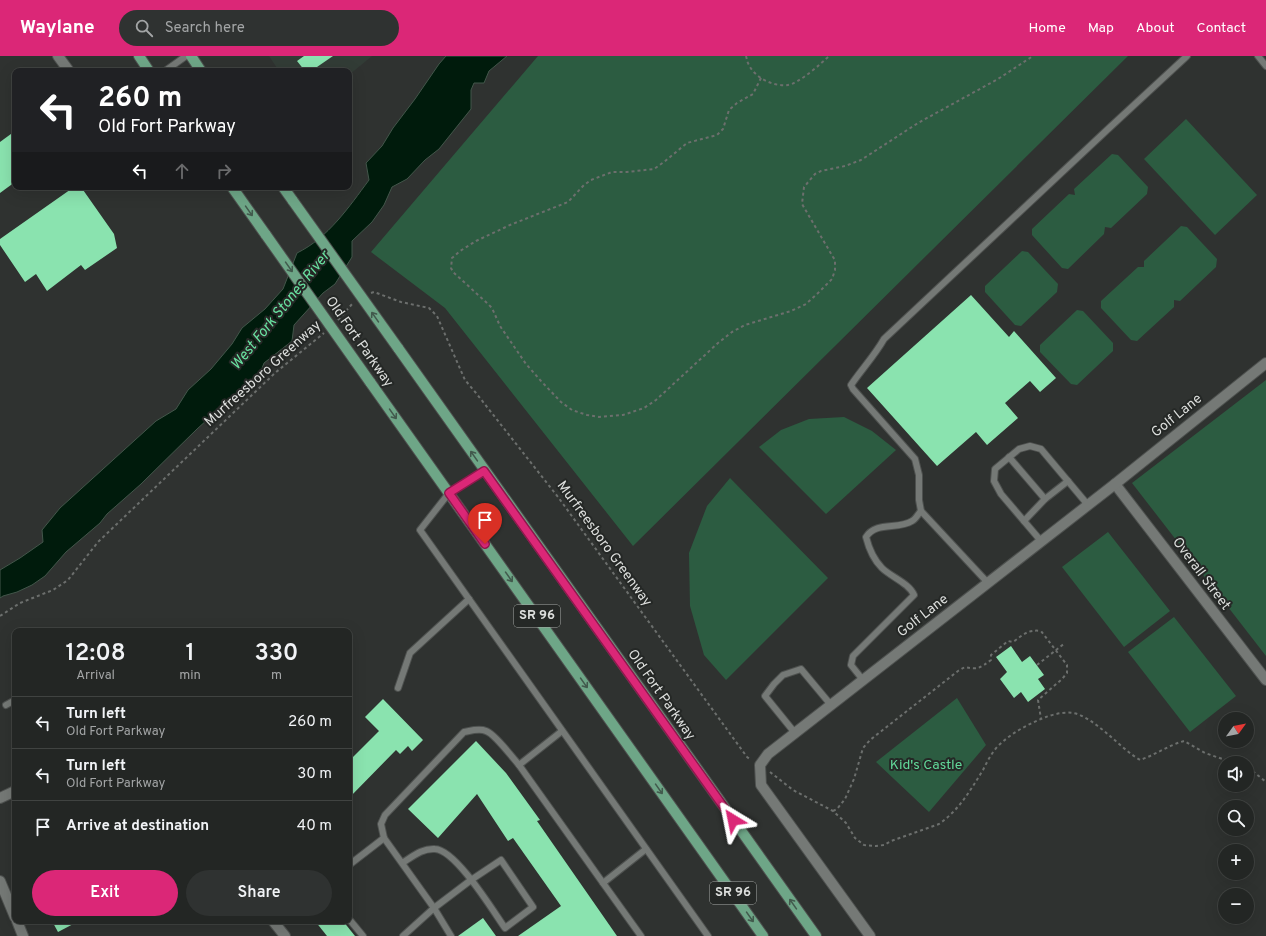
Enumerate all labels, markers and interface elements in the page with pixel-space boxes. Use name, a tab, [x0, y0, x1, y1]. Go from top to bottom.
search box	[119, 10, 399, 46]
text: Waylane	[20, 16, 95, 40]
icon: search	[133, 17, 155, 39]
text: Search here	[165, 19, 245, 38]
text: Home	[1029, 20, 1066, 37]
text: Map	[1088, 20, 1114, 37]
text: About	[1136, 20, 1175, 37]
text: Contact	[1197, 20, 1246, 37]
text: 260 m	[98, 81, 182, 117]
icon: left	[32, 84, 84, 136]
text: Old Fort Parkway	[98, 116, 236, 139]
icon: left	[129, 160, 151, 182]
icon: ahead	[171, 160, 193, 182]
icon: right	[213, 160, 235, 182]
one-way arrow	[245, 205, 253, 216]
water label: West Fork Stones River	[227, 247, 336, 374]
one-way arrow	[284, 261, 293, 272]
street label: Old Fort Parkway	[321, 293, 397, 391]
one-way arrow	[371, 311, 379, 322]
street label: Murfreesboro Greenway	[201, 317, 325, 431]
street label: Golf Lane	[1148, 390, 1206, 442]
one-way arrow	[389, 408, 397, 419]
one-way arrow	[470, 451, 478, 462]
street label: Murfreesboro Greenway	[553, 478, 655, 610]
pin	[468, 503, 502, 544]
icon: arrive	[474, 509, 496, 531]
street label: Overall Street	[1168, 534, 1234, 614]
one-way arrow	[504, 571, 513, 582]
street label: Golf Lane	[894, 591, 952, 641]
road number: SR 96	[514, 605, 560, 627]
text: 12:08	[65, 639, 126, 669]
text: 1	[185, 639, 195, 669]
text: 330	[254, 639, 299, 669]
street label: Old Fort Parkway	[623, 646, 699, 744]
text: Arrival	[76, 668, 115, 684]
text: min	[179, 668, 201, 684]
text: m	[271, 668, 282, 684]
one-way arrow	[580, 677, 588, 688]
text: Turn left	[66, 705, 126, 724]
icon: left	[32, 712, 54, 734]
north arrow	[1218, 712, 1254, 748]
map controls	[1218, 712, 1254, 924]
text: 260 m	[288, 713, 332, 732]
text: Old Fort Parkway	[66, 724, 165, 740]
button: sound	[1218, 756, 1254, 792]
text: Turn left	[66, 757, 126, 776]
park label: Kid's Castle	[890, 757, 962, 774]
icon: left	[32, 764, 54, 786]
text: 30 m	[297, 765, 332, 784]
text: Old Fort Parkway	[66, 776, 165, 792]
one-way arrow	[655, 783, 663, 794]
position arrow	[712, 799, 754, 841]
button: search	[1218, 800, 1254, 836]
icon: arrive	[32, 816, 54, 838]
text: Arrive at destination	[66, 817, 209, 836]
text: 40 m	[297, 817, 332, 836]
button: +	[1218, 844, 1254, 880]
button: Exit	[32, 870, 178, 916]
button: Share	[186, 870, 332, 916]
road number: SR 96	[710, 882, 756, 904]
button: −	[1218, 888, 1254, 924]
one-way arrow	[789, 899, 797, 910]
one-way arrow	[746, 911, 754, 922]

